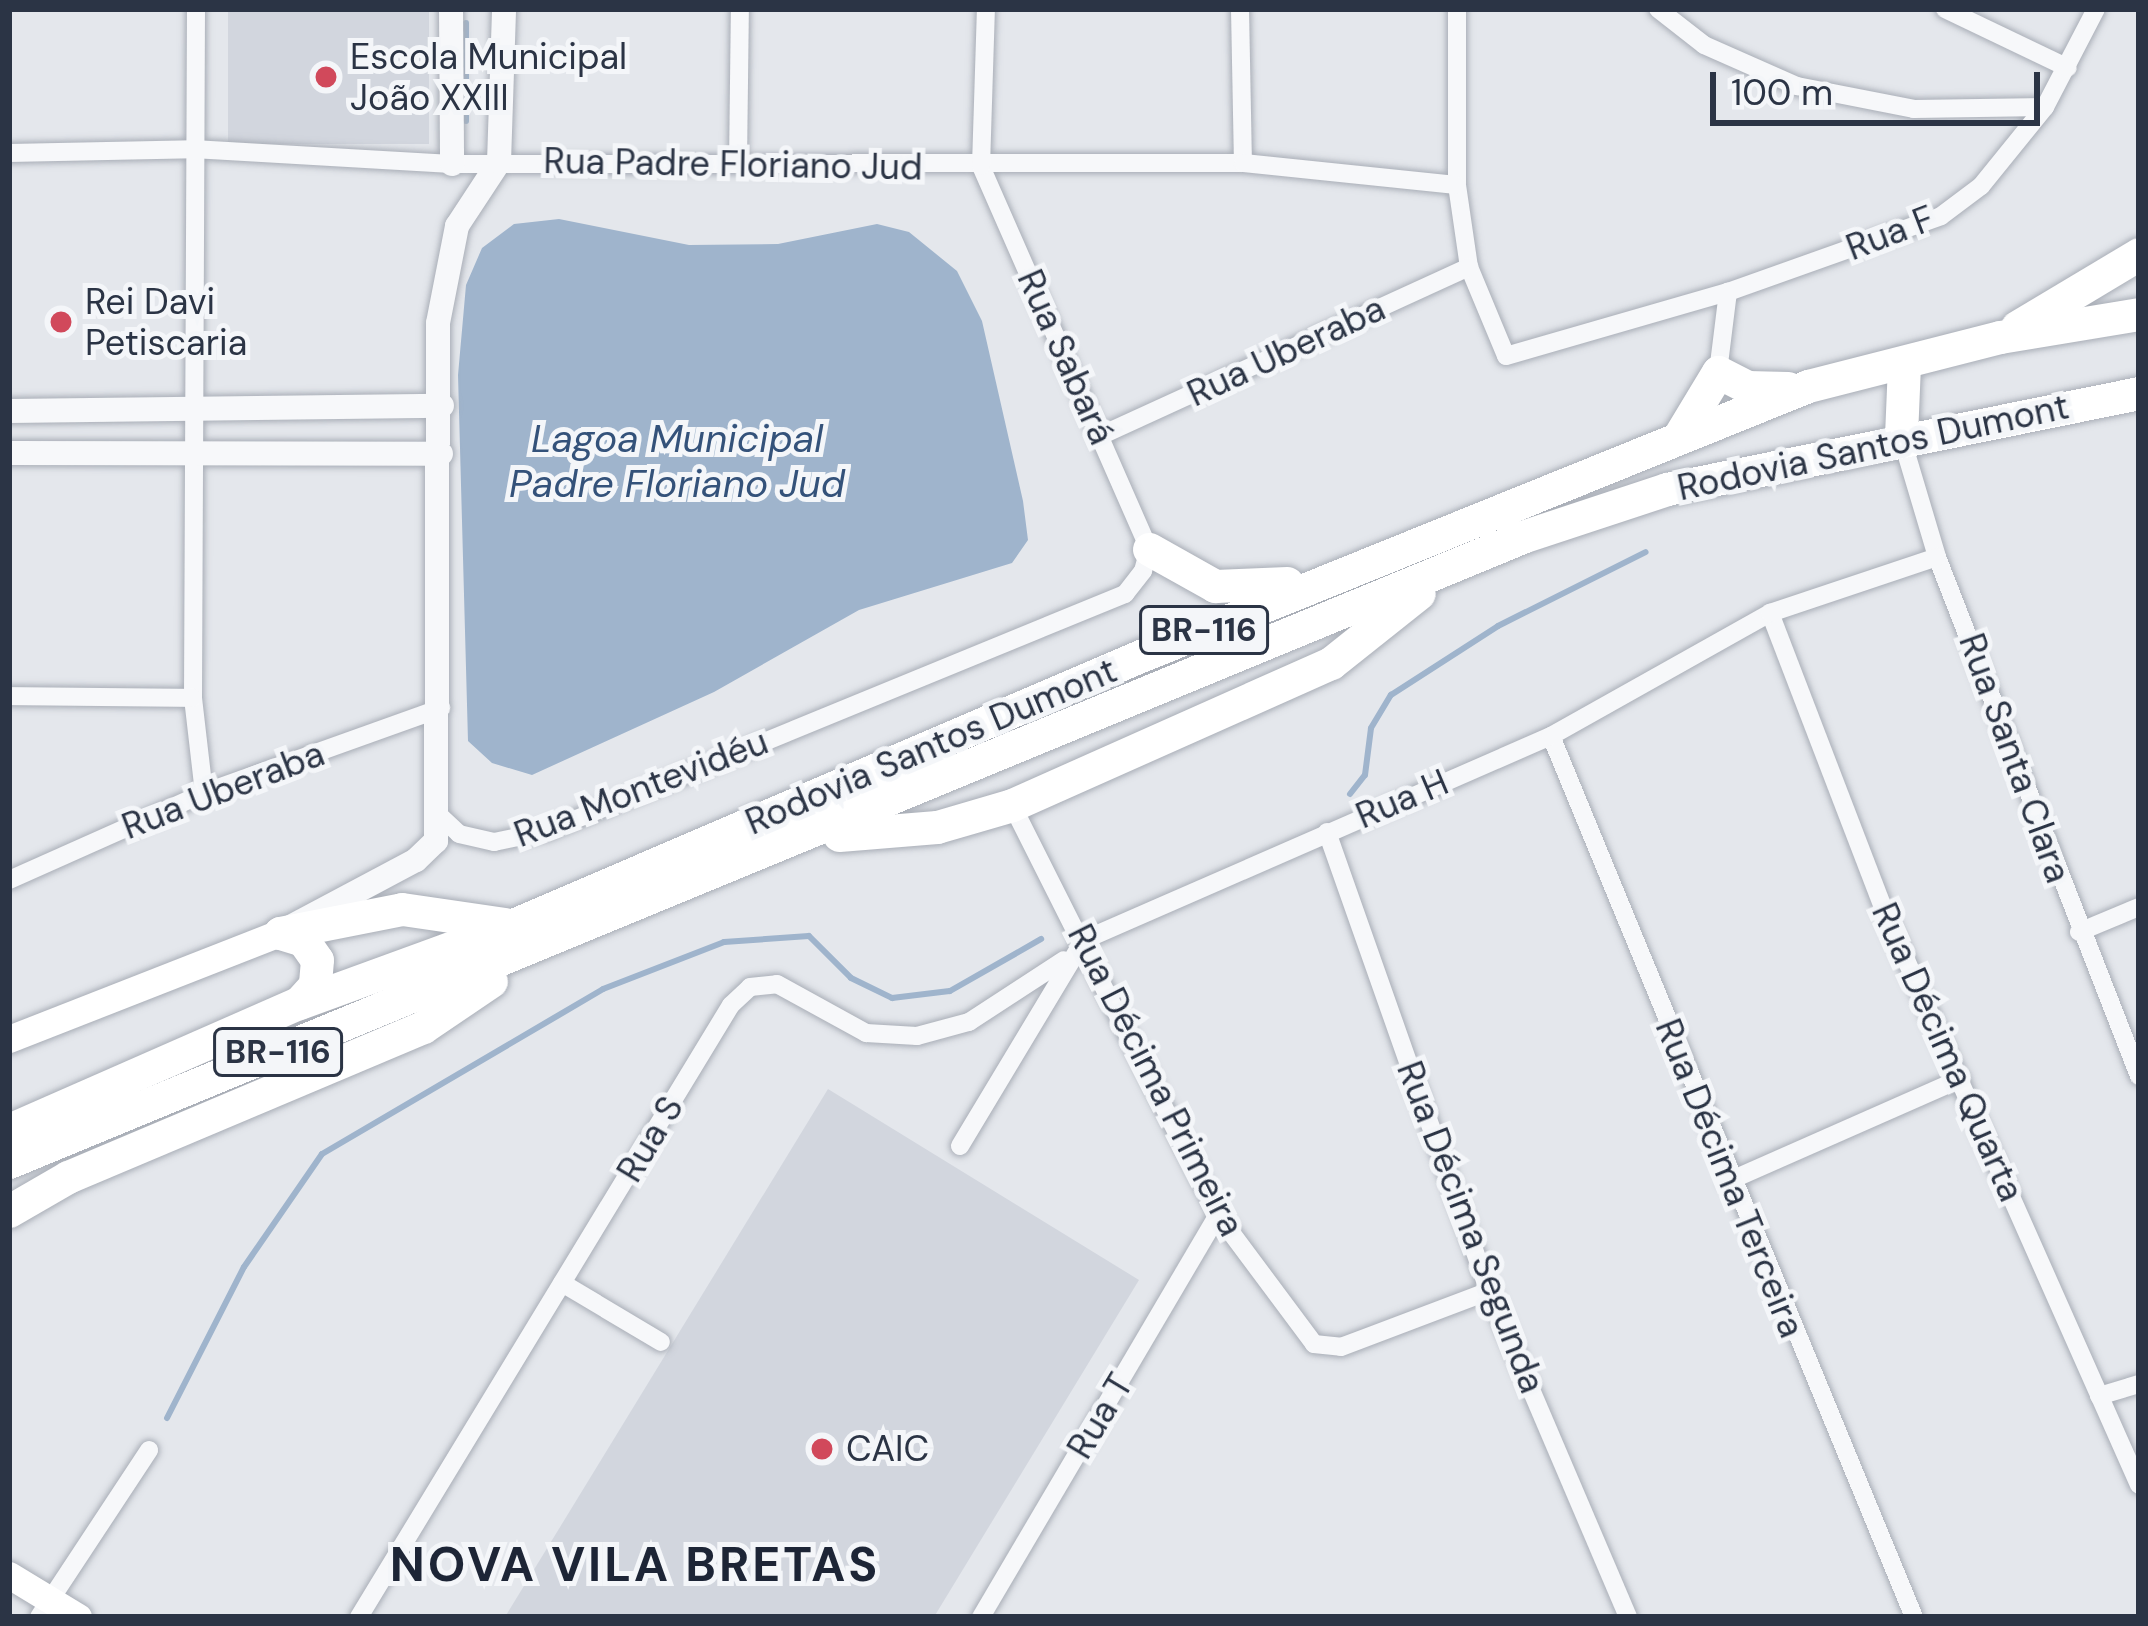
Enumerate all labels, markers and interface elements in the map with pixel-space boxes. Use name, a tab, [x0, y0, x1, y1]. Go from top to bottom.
place label: Escola Municipal João XXIII	[350, 34, 627, 119]
scale bar	[1716, 48, 2046, 122]
marker: Escola Municipal João XXIII	[313, 64, 339, 90]
text: 100 m	[1731, 69, 1833, 116]
street label: Rua Padre Floriano Jud	[543, 139, 923, 189]
street label: Rua F	[1840, 197, 1940, 269]
street label: Rua Sabará	[1008, 263, 1124, 451]
place label: Rei Davi Petiscaria	[85, 279, 247, 364]
street label: Rua Uberaba	[1180, 286, 1392, 416]
marker: Rei Davi Petiscaria	[48, 309, 74, 335]
street label: Rodovia Santos Dumont	[1673, 384, 2073, 510]
water label: Lagoa Municipal Padre Floriano Jud	[509, 417, 845, 508]
road number: BR-116	[1138, 603, 1270, 657]
street label: Rua Santa Clara	[1950, 628, 2080, 888]
street label: Rodovia Santos Dumont	[739, 648, 1123, 844]
street label: Rua Montevidéu	[508, 720, 774, 856]
street label: Rua Uberaba	[116, 732, 330, 848]
street label: Rua H	[1350, 760, 1454, 838]
street label: Rua Décima Quarta	[1863, 896, 2033, 1208]
street label: Rua Décima Primeira	[1059, 917, 1253, 1243]
street label: Rua Décima Terceira	[1646, 1013, 1814, 1343]
road number: BR-116	[212, 1025, 344, 1079]
street label: Rua Décima Segunda	[1388, 1055, 1554, 1399]
street label: Rua S	[608, 1088, 692, 1190]
street label: Rua T	[1058, 1366, 1142, 1466]
place label: CAIC	[846, 1427, 929, 1471]
marker: CAIC	[809, 1436, 835, 1462]
district label: NOVA VILA BRETAS	[390, 1536, 880, 1594]

